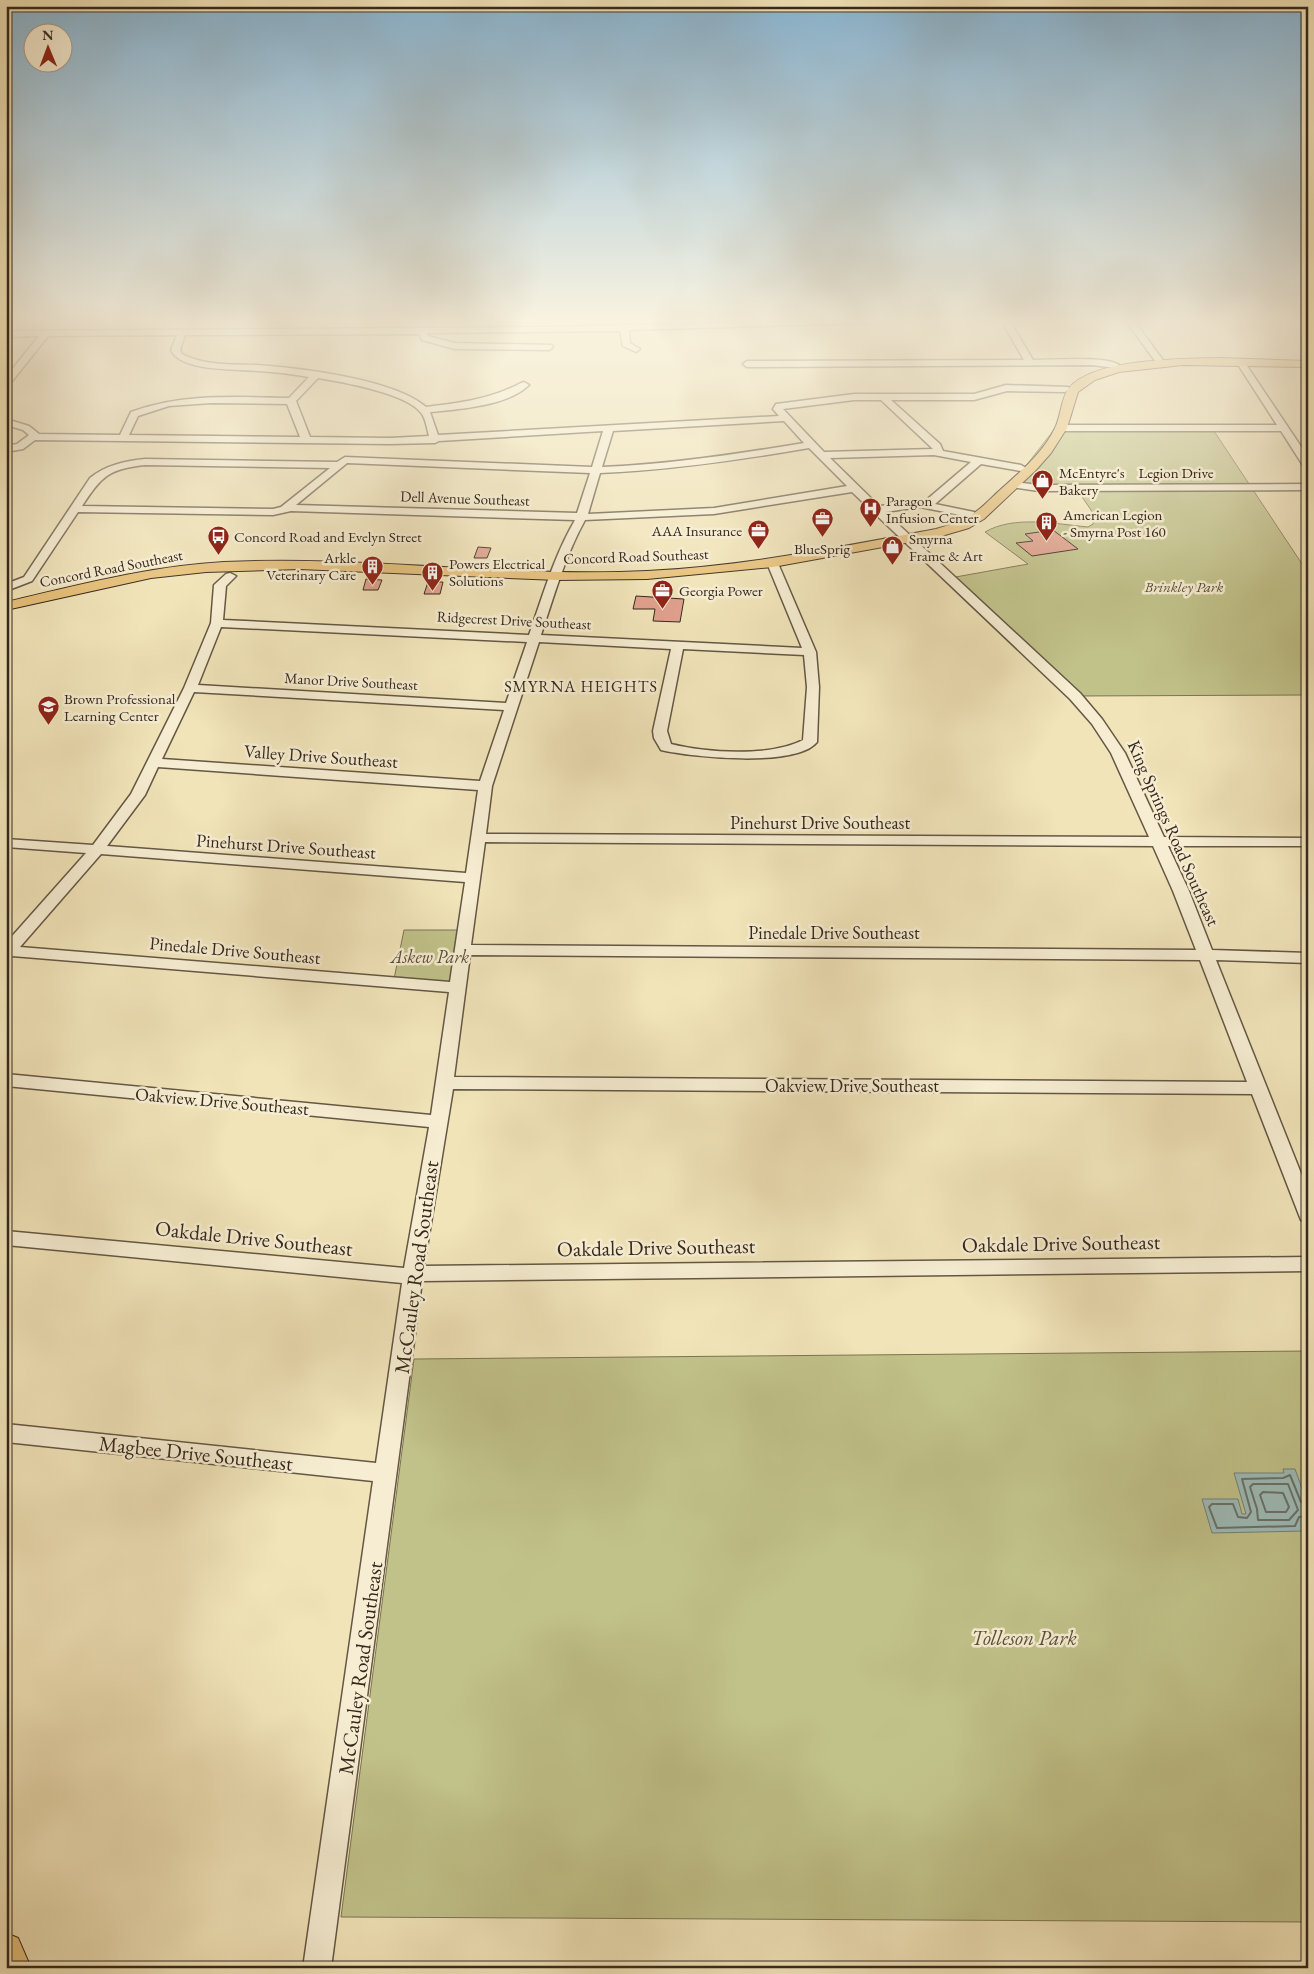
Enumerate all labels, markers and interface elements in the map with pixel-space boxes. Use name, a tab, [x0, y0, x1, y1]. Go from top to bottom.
north arrow	[22, 22, 72, 72]
text: N	[42, 26, 54, 44]
place label: McEntyre's Bakery	[1059, 463, 1125, 499]
street label: Legion Drive	[1138, 463, 1214, 482]
shop icon: McEntyre's Bakery	[1031, 469, 1055, 500]
street label: Dell Avenue Southeast	[400, 486, 530, 510]
place label: Paragon Infusion Center	[886, 491, 979, 527]
hospital icon: Paragon Infusion Center	[858, 497, 882, 528]
place label: American Legion - Smyrna Post 160	[1062, 505, 1166, 541]
office icon: BlueSprig	[810, 507, 834, 538]
building icon: American Legion - Smyrna Post 160	[1035, 511, 1059, 542]
office icon: AAA Insurance	[746, 518, 770, 549]
place label: AAA Insurance	[651, 521, 742, 540]
bus stop icon: Concord Road and Evelyn Street	[206, 524, 230, 555]
place label: Concord Road and Evelyn Street	[234, 527, 422, 546]
place label: Smyrna Frame & Art	[909, 529, 983, 565]
shop icon: Smyrna Frame & Art	[881, 535, 905, 566]
place label: BlueSprig	[794, 539, 851, 558]
street label: Concord Road Southeast	[563, 544, 709, 568]
street label: Concord Road Southeast	[38, 545, 184, 591]
place label: Arkle Veterinary Care	[266, 548, 356, 584]
building icon: Arkle Veterinary Care	[360, 554, 384, 585]
place label: Powers Electrical Solutions	[449, 554, 545, 590]
building icon: Powers Electrical Solutions	[421, 560, 445, 591]
park label: Brinkley Park	[1144, 577, 1224, 596]
office icon: Georgia Power	[651, 578, 675, 609]
place label: Georgia Power	[679, 581, 763, 600]
street label: Ridgecrest Drive Southeast	[436, 606, 592, 634]
street label: Manor Drive Southeast	[284, 668, 419, 694]
district label: SMYRNA HEIGHTS	[504, 676, 658, 697]
place label: Brown Professional Learning Center	[64, 689, 176, 725]
school or university icon: Brown Professional Learning Center	[36, 695, 60, 726]
street label: King Springs Road Southeast	[1123, 736, 1226, 930]
street label: Valley Drive Southeast	[243, 739, 399, 773]
street label: Pinehurst Drive Southeast	[730, 811, 910, 834]
street label: Pinehurst Drive Southeast	[195, 828, 377, 864]
street label: Pinedale Drive Southeast	[748, 921, 920, 944]
street label: Pinedale Drive Southeast	[149, 931, 322, 969]
park label: Askew Park	[389, 945, 469, 968]
street label: Oakview Drive Southeast	[765, 1074, 939, 1097]
street label: Oakview Drive Southeast	[134, 1082, 310, 1120]
street label: McCauley Road Southeast	[388, 1158, 444, 1375]
street label: Oakdale Drive Southeast	[154, 1214, 354, 1262]
street label: Oakdale Drive Southeast	[962, 1228, 1161, 1258]
street label: Oakdale Drive Southeast	[557, 1232, 756, 1262]
street label: Magbee Drive Southeast	[98, 1429, 295, 1477]
street label: McCauley Road Southeast	[332, 1559, 388, 1776]
park label: Tolleson Park	[971, 1624, 1077, 1651]

